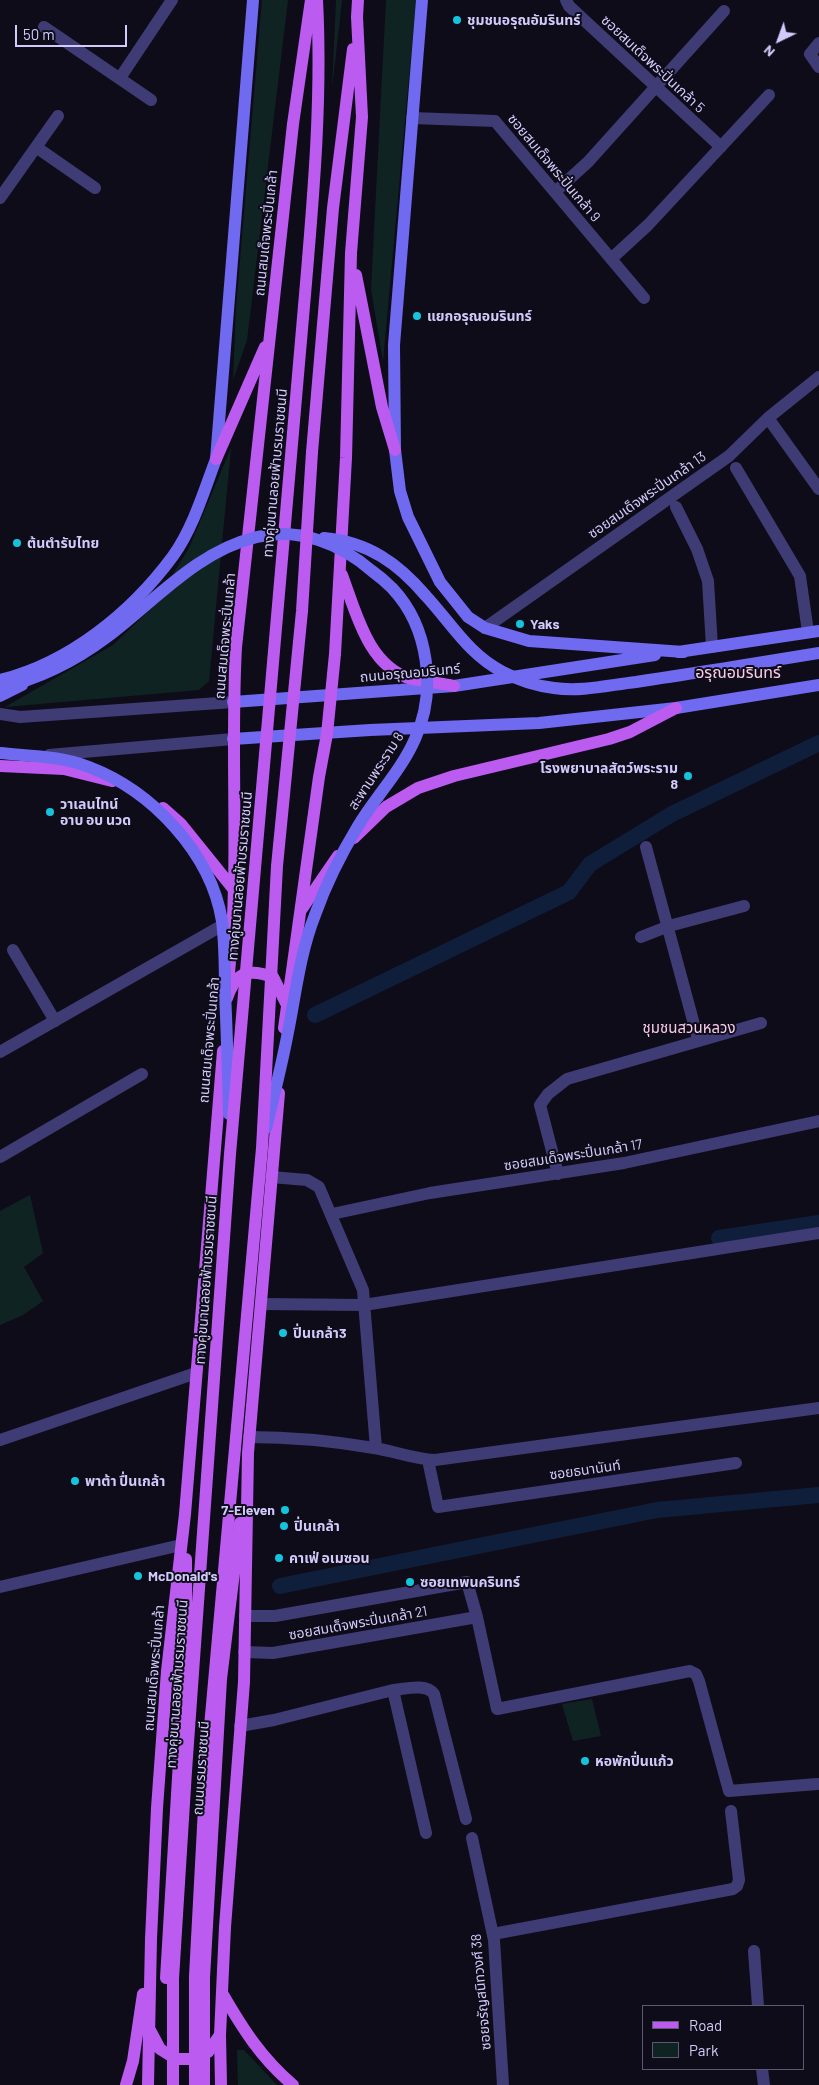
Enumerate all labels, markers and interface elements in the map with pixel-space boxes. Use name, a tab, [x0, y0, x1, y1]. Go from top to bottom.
place label: ชุมชนอรุณอัมรินทร์	[467, 12, 580, 28]
street label: ซอยสมเด็จพระปิ่นเกล้า 5	[598, 12, 708, 116]
marker: ชุมชนอรุณอัมรินทร์	[451, 14, 463, 26]
scale bar	[18, 15, 130, 47]
north arrow	[754, 15, 804, 65]
text: 50 m	[23, 25, 55, 43]
text: N	[759, 42, 778, 61]
street label: ซอยสมเด็จพระปิ่นเกล้า 9	[504, 111, 604, 225]
street label: ถนนสมเด็จพระปิ่นเกล้า	[251, 169, 281, 297]
place label: แยกอรุณอมรินทร์	[427, 308, 532, 324]
marker: แยกอรุณอมรินทร์	[411, 310, 423, 322]
street label: ทางคู่ขนานลอยฟ้าบรมราชชนนี	[259, 388, 291, 558]
street label: ซอยสมเด็จพระปิ่นเกล้า 13	[585, 448, 709, 542]
place label: ต้นตำรับไทย	[27, 535, 99, 551]
marker: ต้นตำรับไทย	[11, 537, 23, 549]
street label: ถนนสมเด็จพระปิ่นเกล้า	[211, 572, 239, 700]
place label: Yaks	[530, 616, 559, 632]
marker: Yaks	[514, 618, 526, 630]
street label: ถนนอรุณอมรินทร์	[359, 660, 461, 686]
district label: อรุณอมรินทร์	[695, 663, 781, 683]
street label: สะพานพระราม 8	[345, 729, 407, 813]
place label: โรงพยาบาลสัตว์พระราม 8	[540, 760, 678, 792]
marker: โรงพยาบาลสัตว์พระราม 8	[682, 770, 694, 782]
street label: ทางคู่ขนานลอยฟ้าบรมราชชนนี	[224, 791, 256, 961]
place label: วาเลนไทน์ อาบ อบ นวด	[60, 796, 131, 829]
marker: วาเลนไทน์ อาบ อบ นวด	[44, 806, 56, 818]
street label: ถนนสมเด็จพระปิ่นเกล้า	[195, 976, 223, 1104]
district label: ชุมชนสวนหลวง	[643, 1019, 735, 1037]
street label: ซอยสมเด็จพระปิ่นเกล้า 17	[503, 1136, 643, 1174]
street label: ทางคู่ขนานลอยฟ้าบรมราชชนนี	[192, 1195, 220, 1365]
place label: ปิ่นเกล้า3	[293, 1325, 346, 1341]
marker: ปิ่นเกล้า3	[277, 1327, 289, 1339]
street label: ซอยธนานันท์	[548, 1457, 622, 1483]
place label: พาต้า ปื่นเกล้า	[85, 1473, 165, 1489]
marker: พาต้า ปื่นเกล้า	[69, 1475, 81, 1487]
place label: 7-Eleven	[221, 1502, 275, 1518]
marker: 7-Eleven	[279, 1504, 291, 1516]
place label: ปิ่นเกล้า	[294, 1518, 340, 1534]
marker: ปิ่นเกล้า	[278, 1520, 290, 1532]
place label: คาเฟ่ อเมซอน	[289, 1550, 369, 1566]
marker: คาเฟ่ อเมซอน	[273, 1552, 285, 1564]
place label: McDonald's	[148, 1568, 217, 1584]
marker: McDonald's	[132, 1570, 144, 1582]
place label: ซอยเทพนครินทร์	[420, 1574, 520, 1590]
marker: ซอยเทพนครินทร์	[404, 1576, 416, 1588]
street label: ทางคู่ขนานลอยฟ้าบรมราชชนนี	[163, 1599, 191, 1769]
street label: ซอยสมเด็จพระปิ่นเกล้า 21	[287, 1603, 429, 1643]
street label: ถนนสมเด็จพระปิ่นเกล้า	[140, 1604, 168, 1732]
street label: ถนนบรมราชชนนี	[189, 1720, 213, 1816]
place label: หอพักปิ่นแก้ว	[595, 1753, 674, 1769]
marker: หอพักปิ่นแก้ว	[579, 1755, 591, 1767]
street label: ซอยจรัญสนิทวงศ์ 38	[468, 1933, 494, 2051]
legend	[642, 2005, 804, 2070]
text: Road	[689, 2016, 722, 2034]
text: Park	[689, 2041, 718, 2059]

